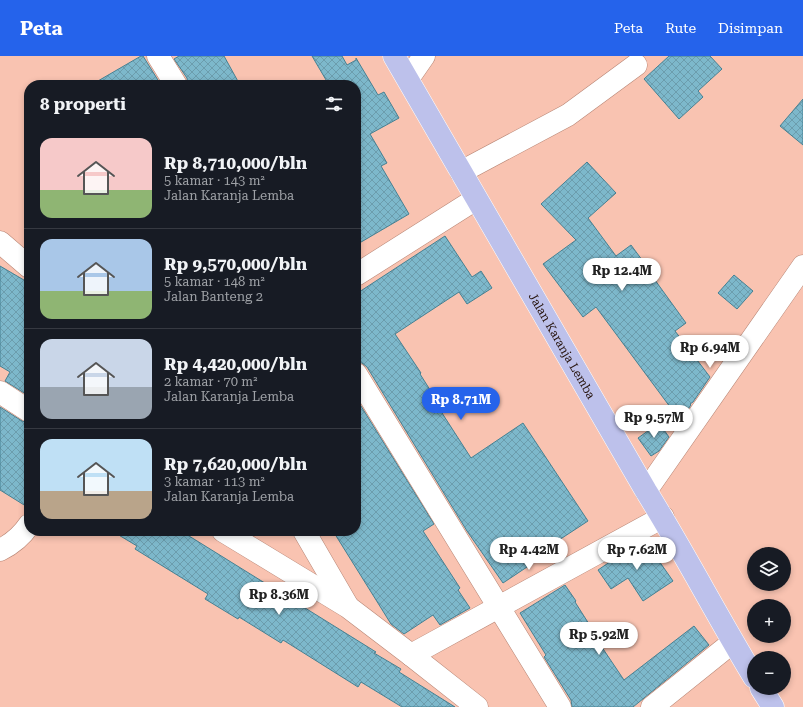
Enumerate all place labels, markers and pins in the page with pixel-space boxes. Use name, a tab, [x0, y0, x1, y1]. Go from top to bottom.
pin: Rp 12.4M	[581, 258, 663, 292]
pin: Rp 6.94M	[669, 335, 751, 369]
pin: Rp 8.71M	[420, 387, 502, 421]
pin: Rp 9.57M	[613, 405, 695, 439]
pin: Rp 4.42M	[488, 537, 570, 571]
pin: Rp 7.62M	[596, 537, 678, 571]
pin: Rp 8.36M	[238, 582, 320, 616]
pin: Rp 5.92M	[558, 622, 640, 656]

